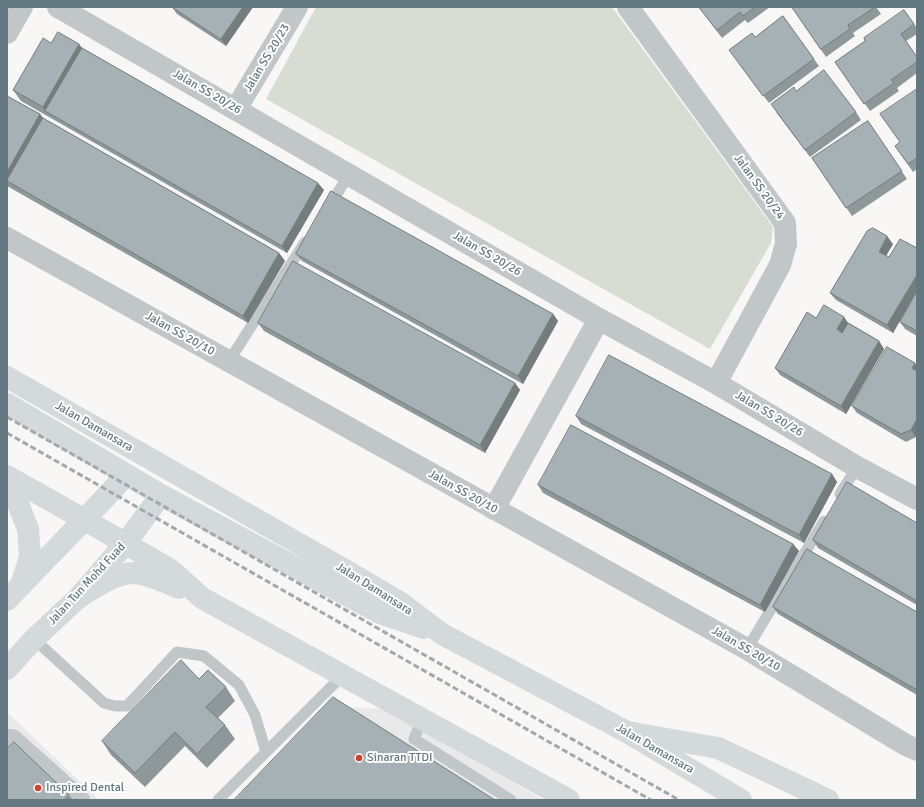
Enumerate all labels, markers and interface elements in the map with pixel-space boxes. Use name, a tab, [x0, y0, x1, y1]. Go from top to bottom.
street label: Jalan SS 20/23	[241, 21, 293, 95]
street label: Jalan SS 20/26	[170, 67, 244, 117]
street label: Jalan SS 20/24	[731, 152, 787, 222]
street label: Jalan SS 20/26	[450, 229, 524, 279]
street label: Jalan SS 20/10	[143, 309, 217, 359]
street label: Jalan SS 20/26	[732, 388, 806, 440]
street label: Jalan Damansara	[52, 399, 136, 455]
street label: Jalan SS 20/10	[426, 467, 500, 517]
street label: Jalan Tun Mohd Fuad	[45, 540, 129, 628]
street label: Jalan Damansara	[333, 560, 415, 618]
street label: Jalan SS 20/10	[709, 624, 783, 674]
street label: Jalan Damansara	[613, 721, 697, 777]
place label: Sinaran TTDI	[367, 751, 433, 765]
marker: Sinaran TTDI	[354, 753, 364, 763]
place label: Inspired Dental	[46, 781, 124, 795]
marker: Inspired Dental	[33, 783, 43, 793]

